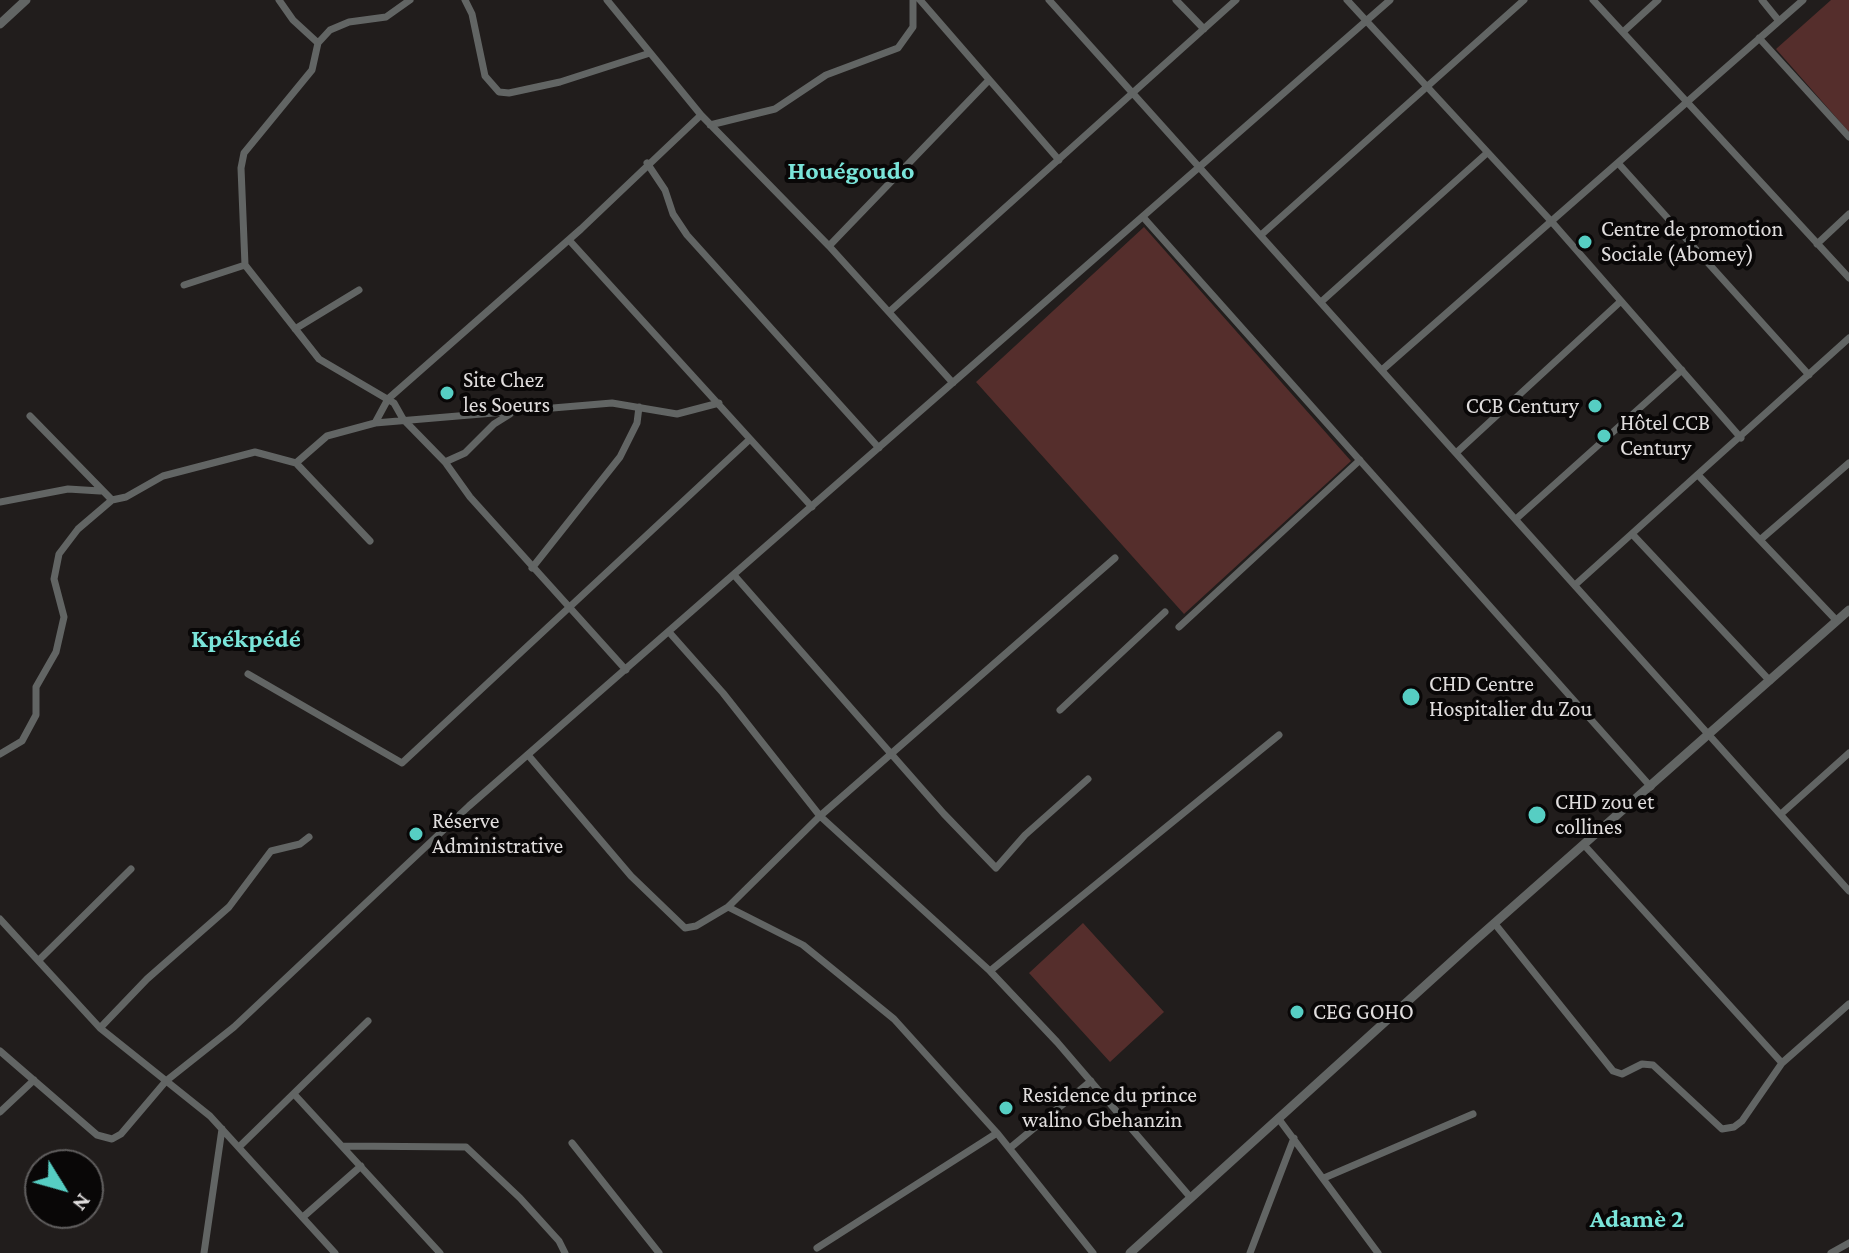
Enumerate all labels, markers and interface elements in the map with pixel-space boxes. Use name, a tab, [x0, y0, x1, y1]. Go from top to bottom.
district label: Houégoudo	[787, 155, 915, 187]
place label: Centre de promotion Sociale (Abomey)	[1601, 216, 1783, 268]
marker: Centre de promotion Sociale (Abomey)	[1576, 233, 1594, 251]
place label: Site Chez les Soeurs	[463, 367, 550, 418]
marker: Site Chez les Soeurs	[438, 384, 456, 402]
place label: CCB Century	[1466, 393, 1579, 419]
marker: CCB Century	[1586, 397, 1604, 415]
place label: Hôtel CCB Century	[1620, 410, 1710, 462]
marker: Hôtel CCB Century	[1595, 427, 1613, 445]
district label: Kpékpédé	[191, 623, 301, 655]
place label: CHD Centre Hospitalier du Zou	[1429, 671, 1592, 722]
marker: CHD Centre Hospitalier du Zou	[1400, 686, 1422, 708]
place label: CHD zou et collines	[1555, 789, 1654, 840]
marker: CHD zou et collines	[1526, 804, 1548, 826]
place label: Réserve Administrative	[432, 808, 563, 860]
marker: Réserve Administrative	[407, 825, 425, 843]
place label: CEG GOHO	[1313, 999, 1414, 1025]
marker: CEG GOHO	[1288, 1003, 1306, 1021]
place label: Residence du prince walino Gbehanzin	[1022, 1082, 1197, 1134]
marker: Residence du prince walino Gbehanzin	[997, 1099, 1015, 1117]
north arrow	[24, 1149, 104, 1229]
text: N	[67, 1189, 96, 1216]
district label: Adamè 2	[1590, 1203, 1684, 1235]

